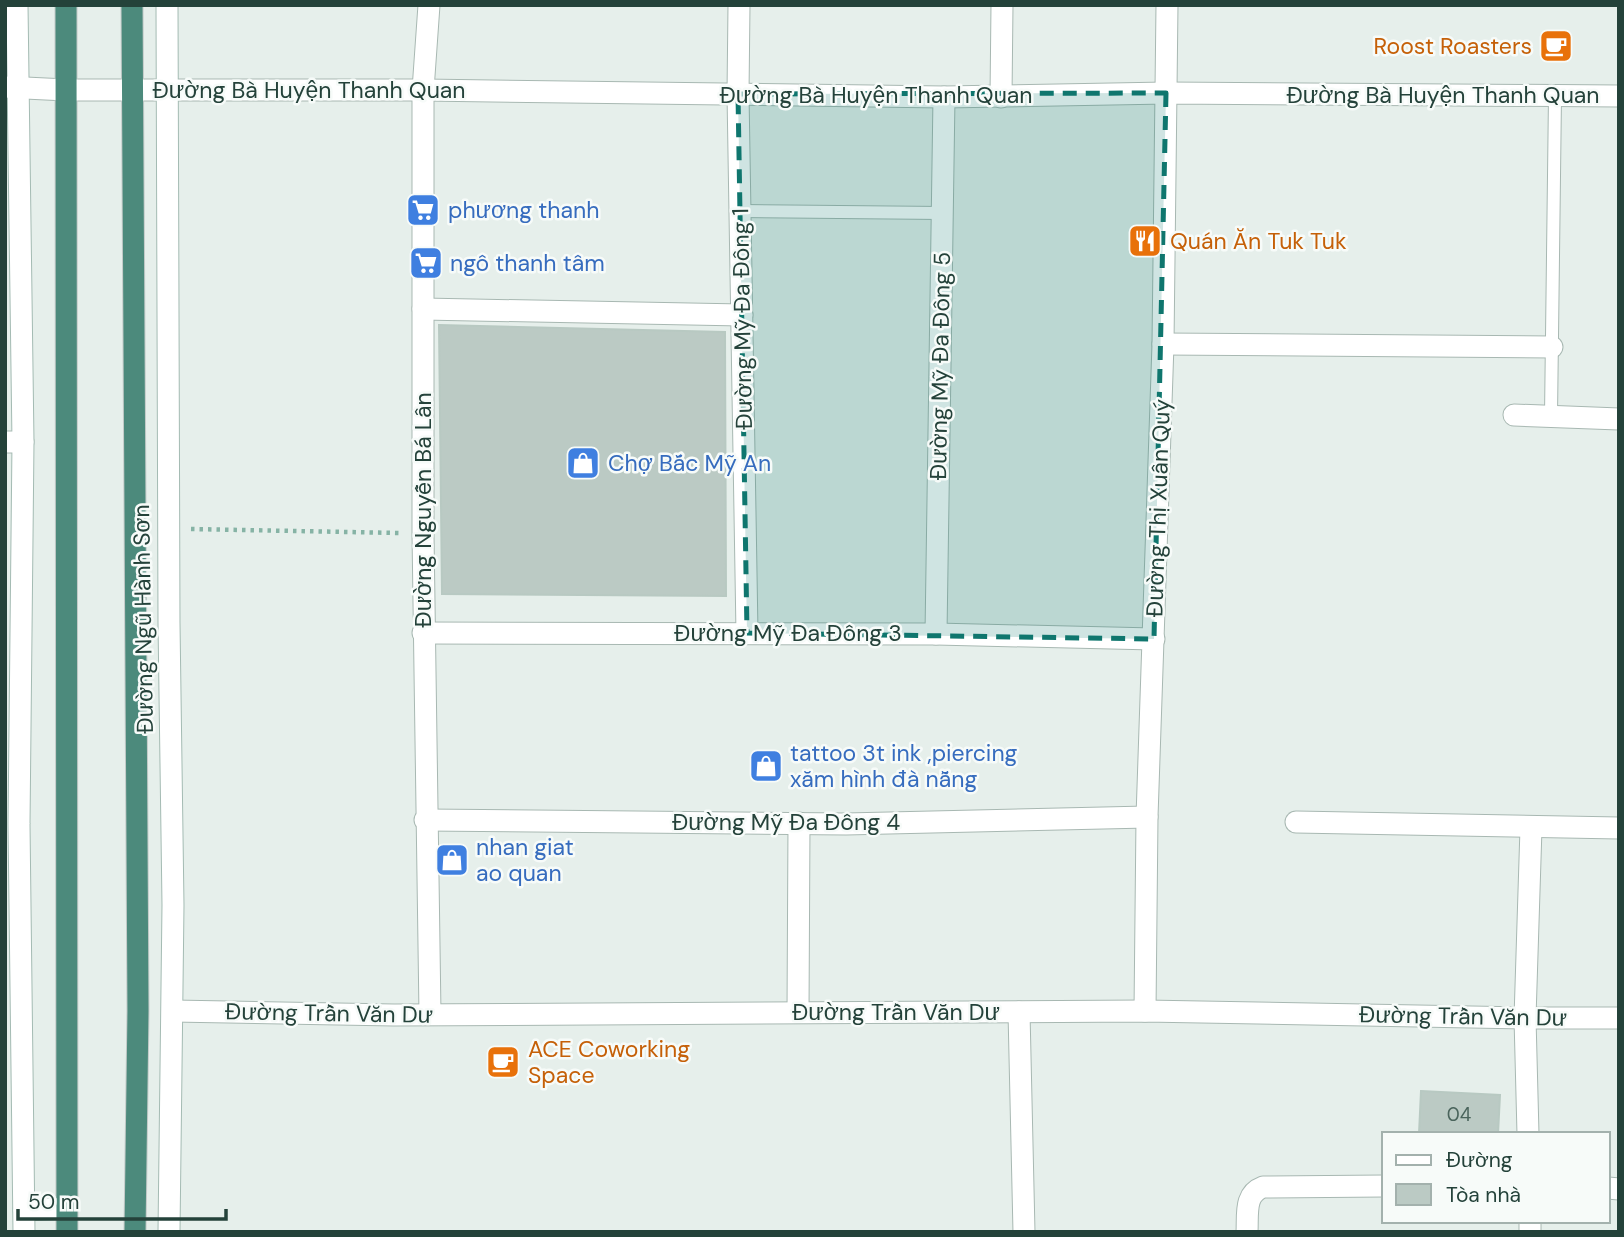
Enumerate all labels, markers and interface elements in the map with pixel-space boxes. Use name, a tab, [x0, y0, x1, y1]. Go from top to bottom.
cafe icon: Roost Roasters	[1537, 27, 1575, 65]
place label: Roost Roasters	[1374, 31, 1532, 61]
street label: Đường Bà Huyện Thanh Quan	[152, 75, 466, 105]
street label: Đường Bà Huyện Thanh Quan	[719, 80, 1033, 110]
street label: Đường Bà Huyện Thanh Quan	[1286, 80, 1600, 110]
supermarket icon: phương thanh	[404, 191, 442, 229]
place label: phương thanh	[448, 195, 599, 225]
street label: Đường Mỹ Đa Đông 1	[725, 208, 759, 430]
restaurant icon: Quán Ăn Tuk Tuk	[1126, 222, 1164, 260]
place label: Quán Ăn Tuk Tuk	[1170, 226, 1347, 256]
supermarket icon: ngô thanh tâm	[407, 244, 445, 282]
place label: ngô thanh tâm	[450, 248, 605, 278]
street label: Đường Mỹ Đa Đông 5	[923, 252, 957, 480]
street label: Đường Nguyễn Bá Lân	[408, 392, 438, 628]
street label: Đường Thị Xuân Quý	[1139, 398, 1177, 618]
shop icon: Chợ Bắc Mỹ An	[564, 444, 602, 482]
place label: Chợ Bắc Mỹ An	[608, 448, 771, 478]
street label: Đường Ngũ Hành Sơn	[126, 504, 160, 734]
street label: Đường Mỹ Đa Đông 3	[674, 618, 902, 648]
place label: tattoo 3t ink ,piercing xăm hình đà nẵng	[790, 738, 1018, 794]
shop icon: tattoo 3t ink ,piercing xăm hình đà nẵng	[747, 747, 785, 785]
street label: Đường Mỹ Đa Đông 4	[672, 807, 900, 837]
place label: nhan giat ao quan	[476, 832, 574, 888]
shop icon: nhan giat ao quan	[433, 841, 471, 879]
street label: Đường Trần Văn Dư	[225, 996, 433, 1030]
street label: Đường Trần Văn Dư	[792, 997, 1000, 1027]
street label: Đường Trần Văn Dư	[1359, 999, 1567, 1033]
place label: ACE Coworking Space	[528, 1034, 690, 1090]
cafe icon: ACE Coworking Space	[484, 1043, 522, 1081]
house number: 04	[1447, 1102, 1471, 1127]
legend	[1382, 1132, 1610, 1223]
text: Đường	[1446, 1146, 1513, 1174]
scale bar	[18, 1178, 226, 1222]
text: Tòa nhà	[1446, 1181, 1521, 1209]
text: 50 m	[28, 1188, 79, 1216]

